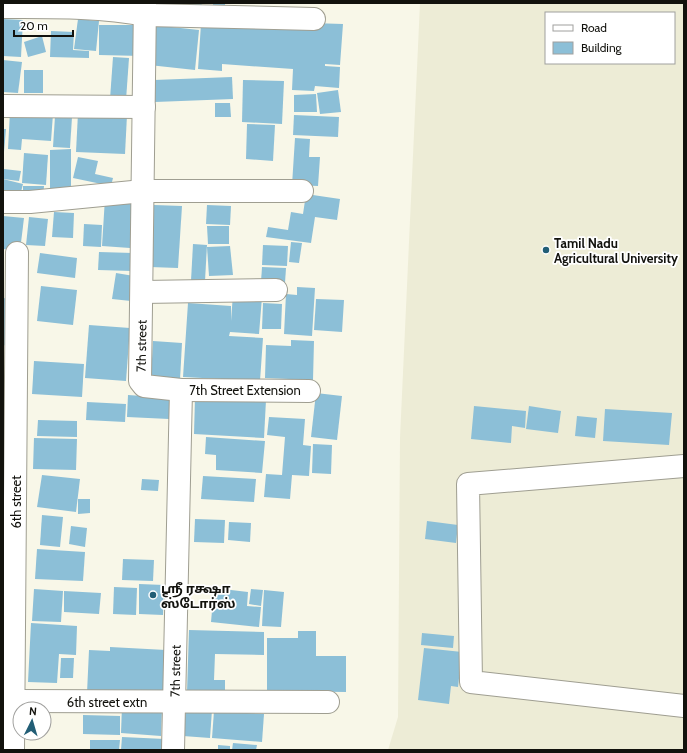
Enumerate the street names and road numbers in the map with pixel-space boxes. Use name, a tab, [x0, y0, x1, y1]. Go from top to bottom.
street label: 7th street	[133, 319, 149, 372]
street label: 7th Street Extension	[189, 382, 301, 398]
street label: 6th street	[8, 475, 24, 529]
street label: 7th street	[167, 644, 183, 697]
street label: 6th street extn	[67, 694, 147, 710]

